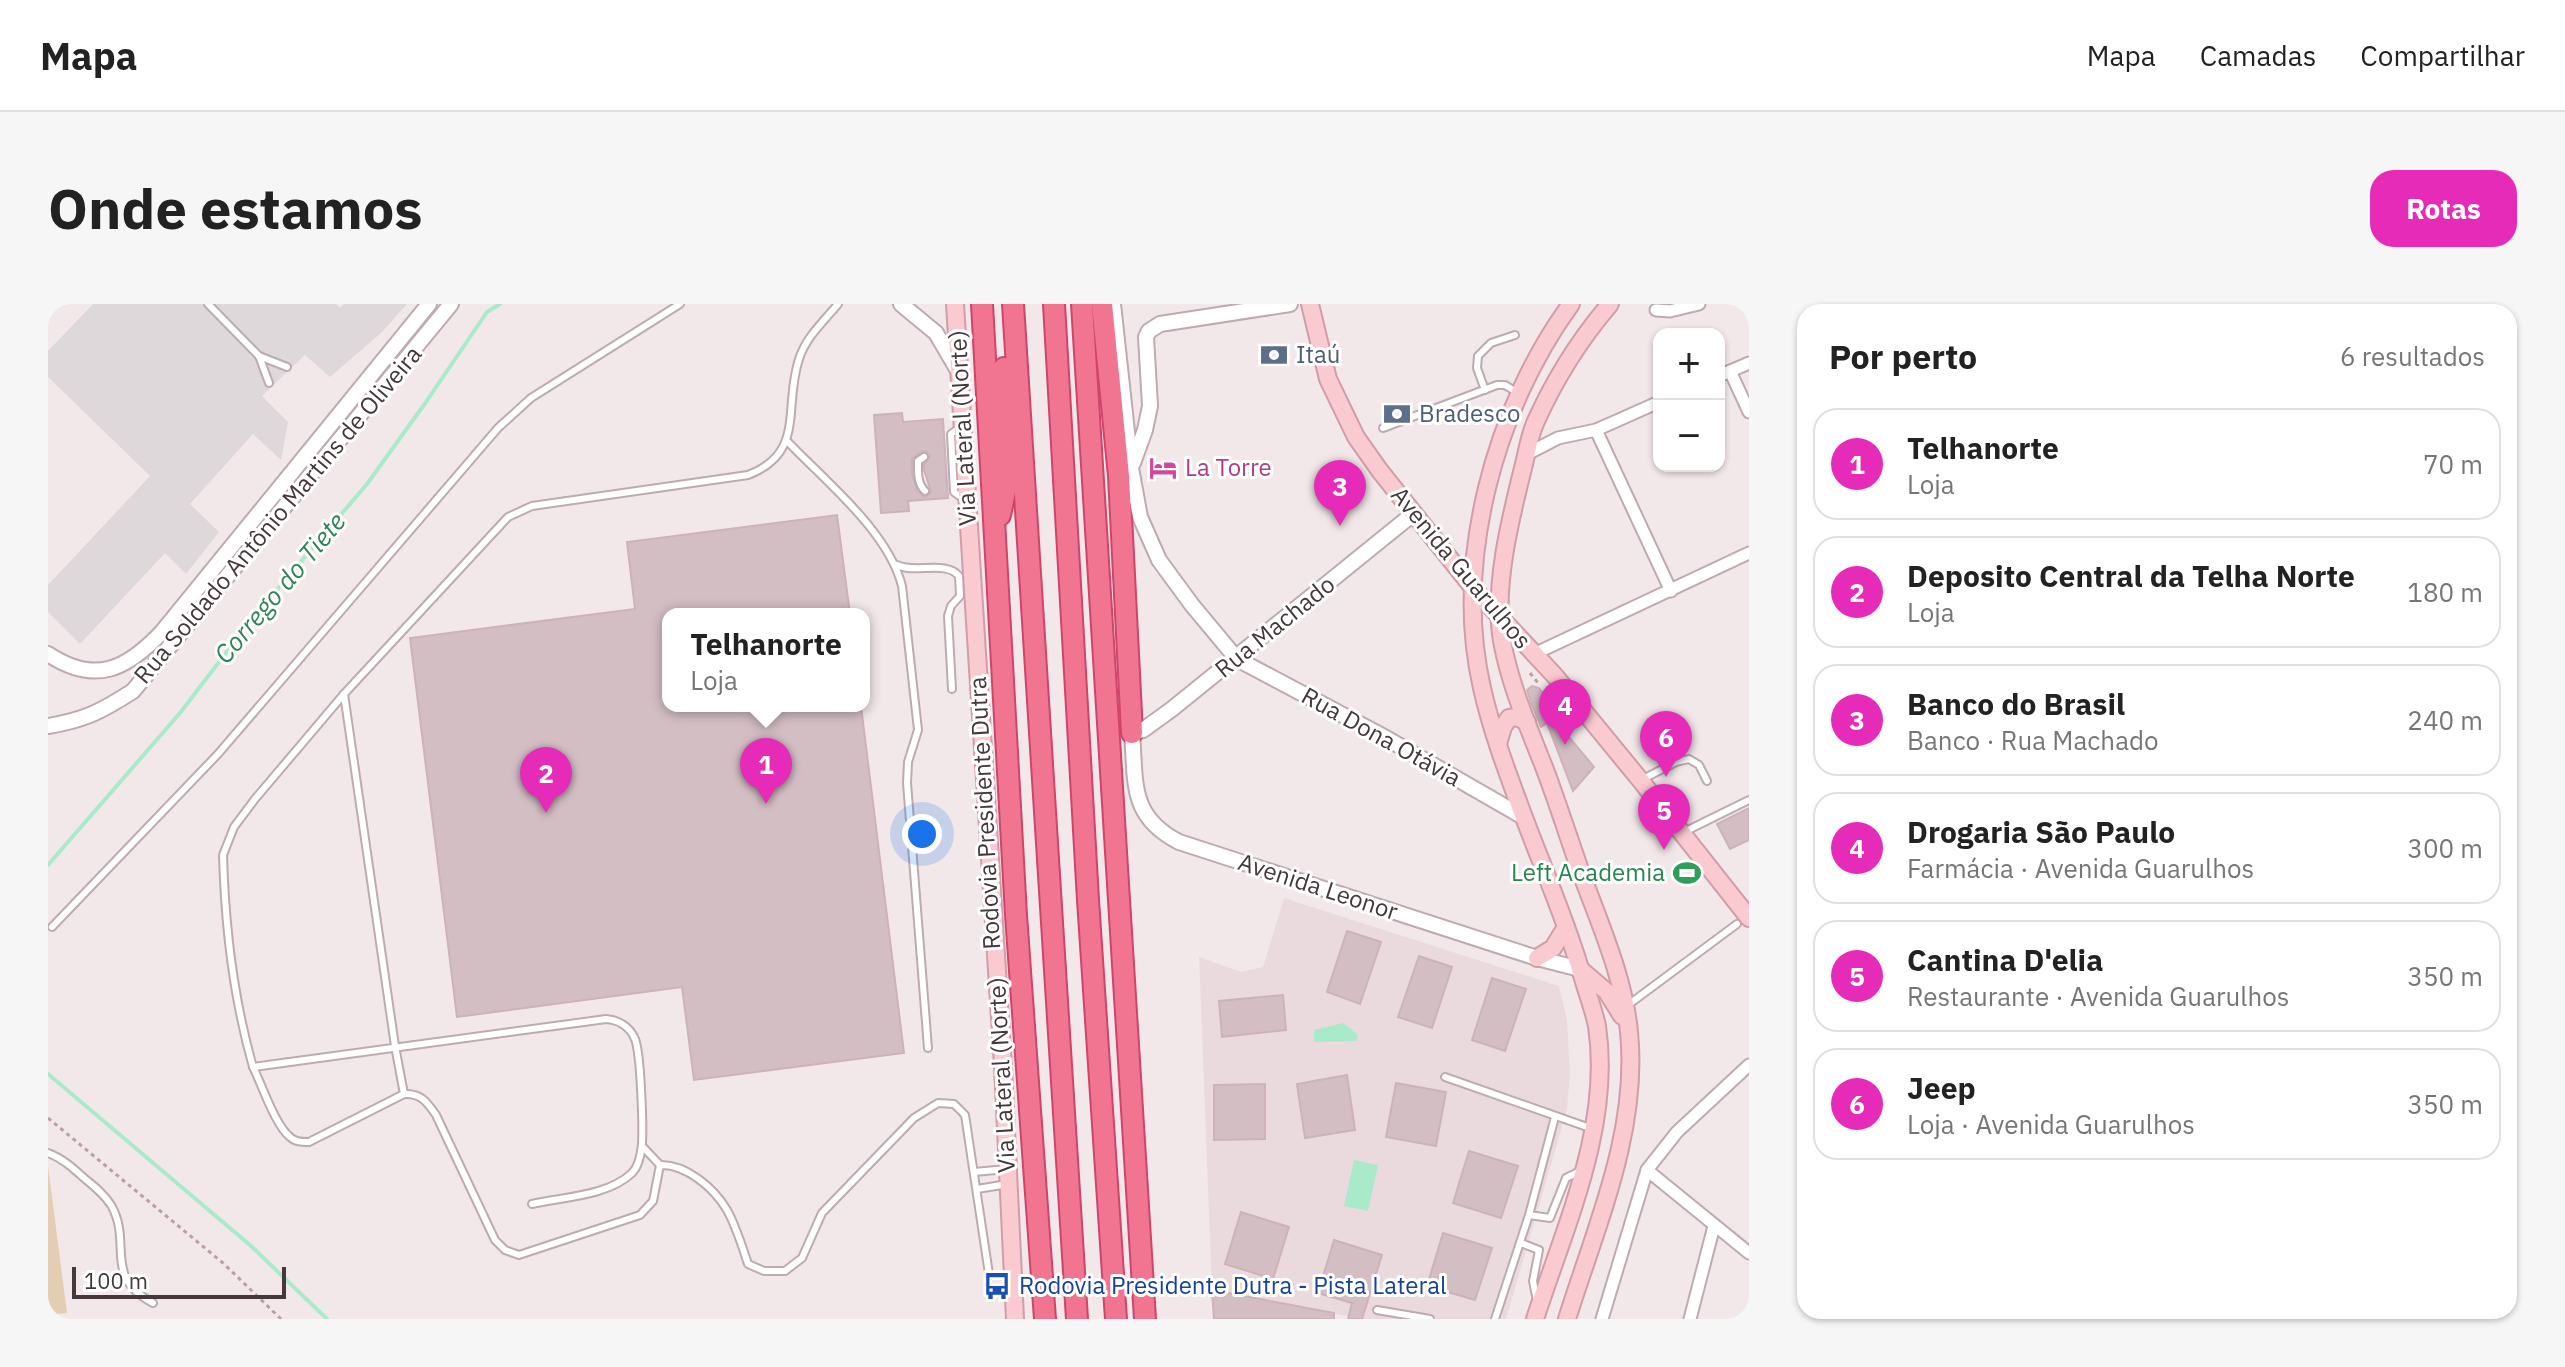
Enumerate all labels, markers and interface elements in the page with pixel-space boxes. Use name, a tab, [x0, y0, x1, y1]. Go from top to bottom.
text: Mapa	[40, 31, 137, 80]
text: Mapa	[2087, 37, 2156, 74]
text: Camadas	[2200, 37, 2316, 74]
text: Compartilhar	[2360, 37, 2525, 74]
button: Rotas	[2370, 170, 2517, 247]
text: Onde estamos	[48, 172, 423, 244]
map controls	[1653, 328, 1725, 472]
button: +	[1653, 328, 1725, 400]
street label: Via Lateral (Norte)	[941, 329, 983, 527]
text: Por perto	[1829, 334, 1977, 378]
place label: Itaú	[1296, 338, 1340, 370]
street label: Rua Soldado Antônio Martins de Oliveira	[126, 339, 428, 690]
text: 6 resultados	[2340, 339, 2485, 373]
bank icon: Itaú	[1259, 340, 1289, 370]
place label: Bradesco	[1419, 397, 1520, 429]
bank icon: Bradesco	[1382, 399, 1412, 429]
button: −	[1653, 400, 1725, 472]
text: Telhanorte	[1907, 428, 2059, 467]
text: 1	[1849, 447, 1865, 481]
text: 70 m	[2423, 447, 2483, 481]
place label: La Torre	[1185, 451, 1272, 483]
hotel icon: La Torre	[1148, 453, 1178, 483]
pin: 3	[1314, 460, 1366, 526]
text: Loja	[1907, 467, 1955, 501]
street label: Avenida Guarulhos	[1384, 479, 1539, 655]
water label: Corrego do Tiete	[206, 505, 352, 670]
text: Deposito Central da Telha Norte	[1907, 556, 2355, 595]
street label: Rua Machado	[1208, 568, 1341, 684]
text: 2	[1849, 575, 1865, 609]
text: 180 m	[2407, 575, 2483, 609]
text: Loja	[1907, 595, 1955, 629]
popup	[662, 608, 870, 712]
text: Telhanorte	[690, 624, 842, 663]
text: Loja	[690, 663, 738, 697]
street label: Rodovia Presidente Dutra	[961, 676, 1007, 950]
street label: Rua Dona Otávia	[1296, 679, 1467, 793]
pin: 4	[1539, 679, 1591, 745]
text: Banco do Brasil	[1907, 684, 2125, 723]
text: 3	[1849, 703, 1865, 737]
text: 240 m	[2407, 703, 2483, 737]
pin: 6	[1640, 711, 1692, 777]
text: Banco · Rua Machado	[1907, 723, 2159, 757]
pin: 1	[740, 738, 792, 804]
pin: 2	[520, 747, 572, 813]
pin: 5	[1638, 784, 1690, 850]
text: Drogaria São Paulo	[1907, 812, 2175, 851]
your location	[902, 814, 942, 854]
text: 4	[1849, 831, 1865, 865]
text: 300 m	[2407, 831, 2483, 865]
street label: Avenida Leonor	[1234, 845, 1402, 927]
text: Farmácia · Avenida Guarulhos	[1907, 851, 2254, 885]
place label: Left Academia	[1511, 856, 1665, 888]
sports icon: Left Academia	[1672, 858, 1702, 888]
text: Cantina D'elia	[1907, 940, 2103, 979]
text: 5	[1849, 959, 1865, 993]
text: 350 m	[2407, 959, 2483, 993]
street label: Via Lateral (Norte)	[980, 976, 1022, 1174]
text: Restaurante · Avenida Guarulhos	[1907, 979, 2289, 1013]
text: Jeep	[1907, 1068, 1976, 1107]
text: 6	[1849, 1087, 1865, 1121]
text: 350 m	[2407, 1087, 2483, 1121]
text: Loja · Avenida Guarulhos	[1907, 1107, 2195, 1141]
scale bar	[72, 1263, 286, 1299]
text: 100 m	[84, 1266, 148, 1295]
place label: Rodovia Presidente Dutra - Pista Lateral	[1019, 1269, 1447, 1301]
bus stop icon: Rodovia Presidente Dutra - Pista Lateral	[982, 1271, 1012, 1301]

